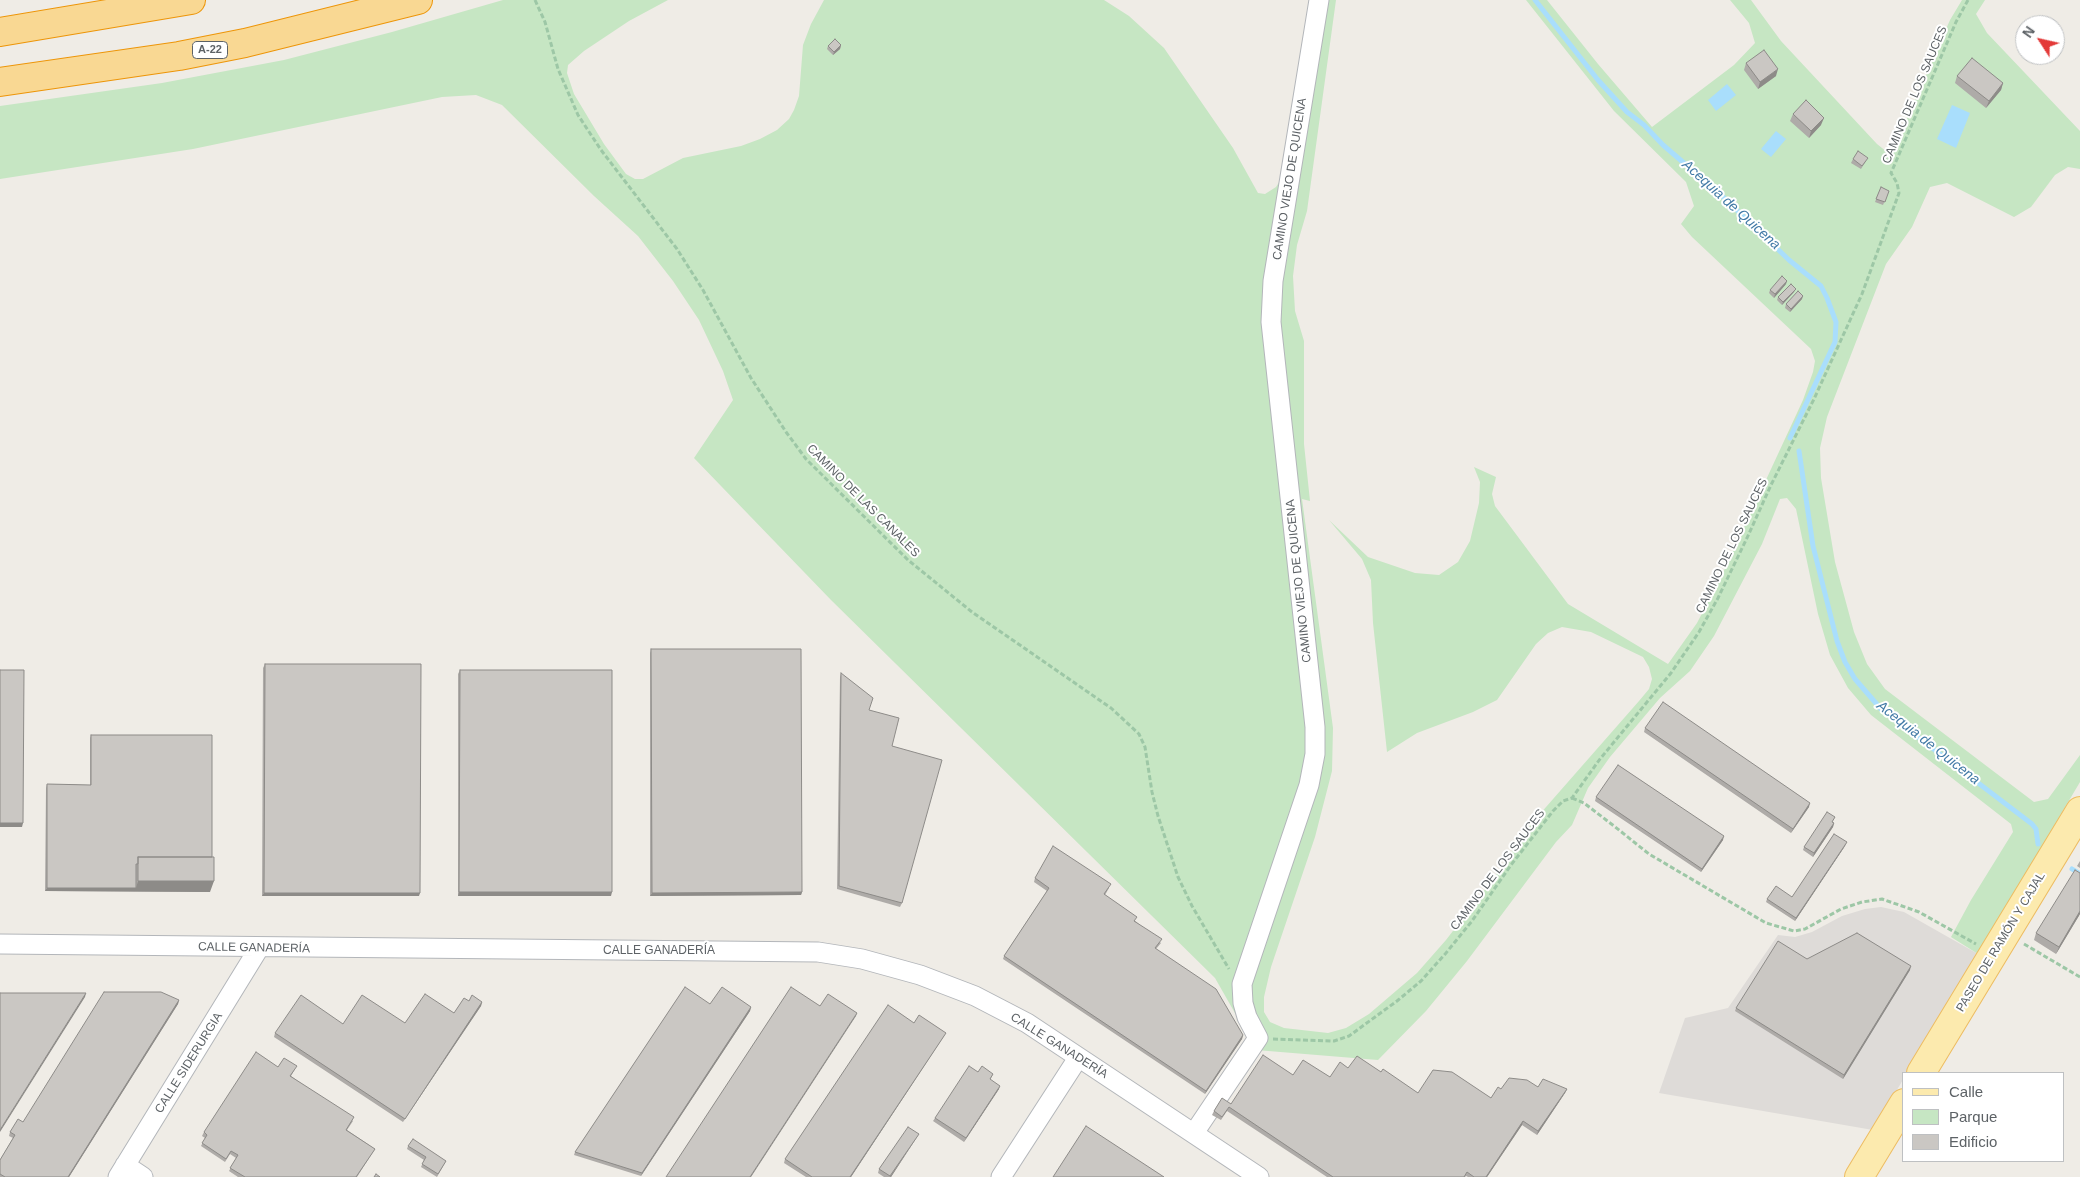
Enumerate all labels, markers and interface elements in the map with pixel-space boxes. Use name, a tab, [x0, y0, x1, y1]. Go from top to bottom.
north arrow	[2015, 15, 2065, 65]
text: N	[2019, 23, 2038, 41]
street label: CAMINO DE LOS SAUCES	[1879, 24, 1951, 166]
road number: A-22	[192, 42, 228, 58]
street label: CAMINO VIEJO DE QUICENA	[1270, 97, 1310, 261]
water label: Acequia de Quicena	[1679, 157, 1783, 253]
street label: CAMINO DE LAS CANALES	[804, 442, 922, 560]
street label: CAMINO DE LOS SAUCES	[1693, 476, 1771, 616]
street label: CAMINO VIEJO DE QUICENA	[1283, 499, 1315, 663]
water label: Acequia de Quicena	[1873, 698, 1983, 788]
street label: CAMINO DE LOS SAUCES	[1448, 807, 1548, 933]
street label: PASEO DE RAMÓN Y CAJAL	[1954, 870, 2048, 1014]
street label: CALLE GANADERÍA	[198, 940, 310, 956]
street label: CALLE GANADERÍA	[603, 944, 715, 958]
street label: CALLE SIDERURGIA	[152, 1010, 226, 1116]
street label: CALLE GANADERÍA	[1008, 1010, 1110, 1082]
legend	[1902, 1072, 2065, 1162]
text: Calle	[1949, 1083, 1983, 1100]
text: Parque	[1949, 1108, 1997, 1125]
text: Edificio	[1949, 1133, 1997, 1150]

